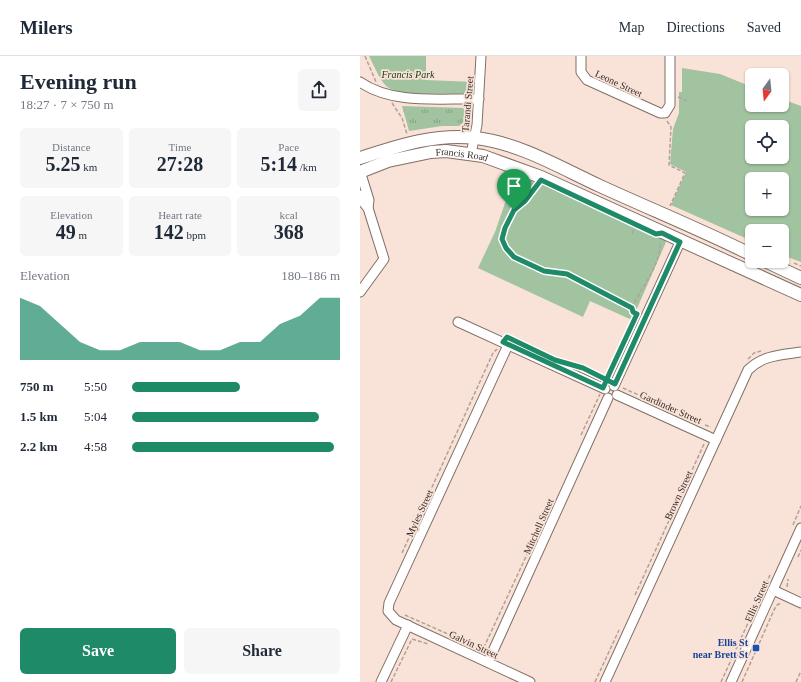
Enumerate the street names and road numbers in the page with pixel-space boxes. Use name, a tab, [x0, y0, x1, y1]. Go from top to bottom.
street label: Leone Street	[593, 68, 644, 99]
street label: Tarandi Street	[460, 75, 475, 133]
street label: Francis Road	[435, 146, 490, 163]
street label: Gardinder Street	[638, 389, 704, 426]
street label: Brown Street	[662, 469, 695, 522]
street label: Myles Street	[404, 488, 435, 539]
street label: Mitchell Street	[521, 496, 556, 556]
street label: Ellis Street	[742, 579, 771, 624]
street label: Galvin Street	[447, 628, 500, 661]

